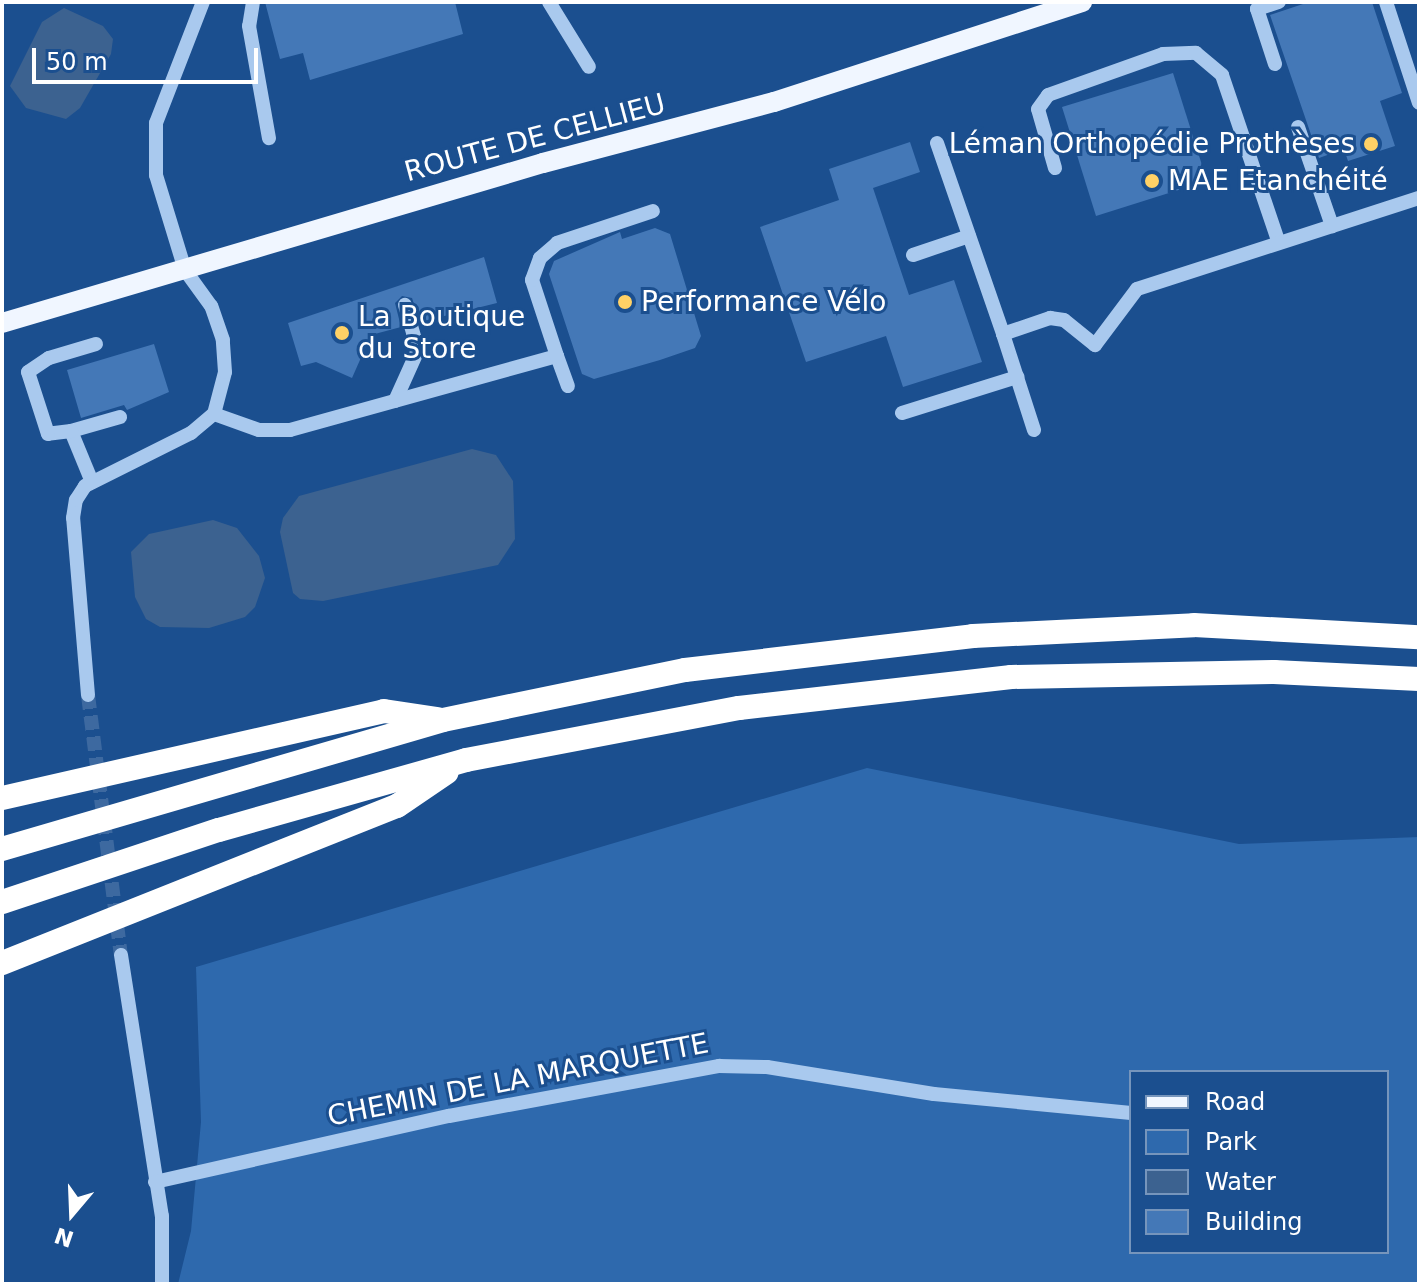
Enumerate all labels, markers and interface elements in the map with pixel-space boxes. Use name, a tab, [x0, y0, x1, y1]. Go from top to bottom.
scale bar	[36, 32, 262, 82]
text: 50 m	[46, 48, 108, 76]
street label: ROUTE DE CELLIEU	[401, 87, 669, 189]
place label: Léman Orthopédie Prothèses	[949, 127, 1355, 161]
marker: Léman Orthopédie Prothèses	[1362, 135, 1380, 153]
place label: MAE Etanchéité	[1168, 164, 1388, 198]
marker: MAE Etanchéité	[1143, 172, 1161, 190]
place label: Performance Vélo	[641, 285, 886, 319]
marker: Performance Vélo	[616, 293, 634, 311]
place label: La Boutique du Store	[358, 300, 525, 366]
marker: La Boutique du Store	[333, 324, 351, 342]
street label: CHEMIN DE LA MARQUETTE	[325, 1027, 711, 1133]
legend	[1129, 1070, 1389, 1254]
text: Road	[1205, 1088, 1265, 1116]
text: Park	[1205, 1128, 1257, 1156]
text: Water	[1205, 1168, 1276, 1196]
north arrow	[32, 1174, 112, 1254]
text: Building	[1205, 1208, 1302, 1236]
text: N	[51, 1222, 77, 1252]

